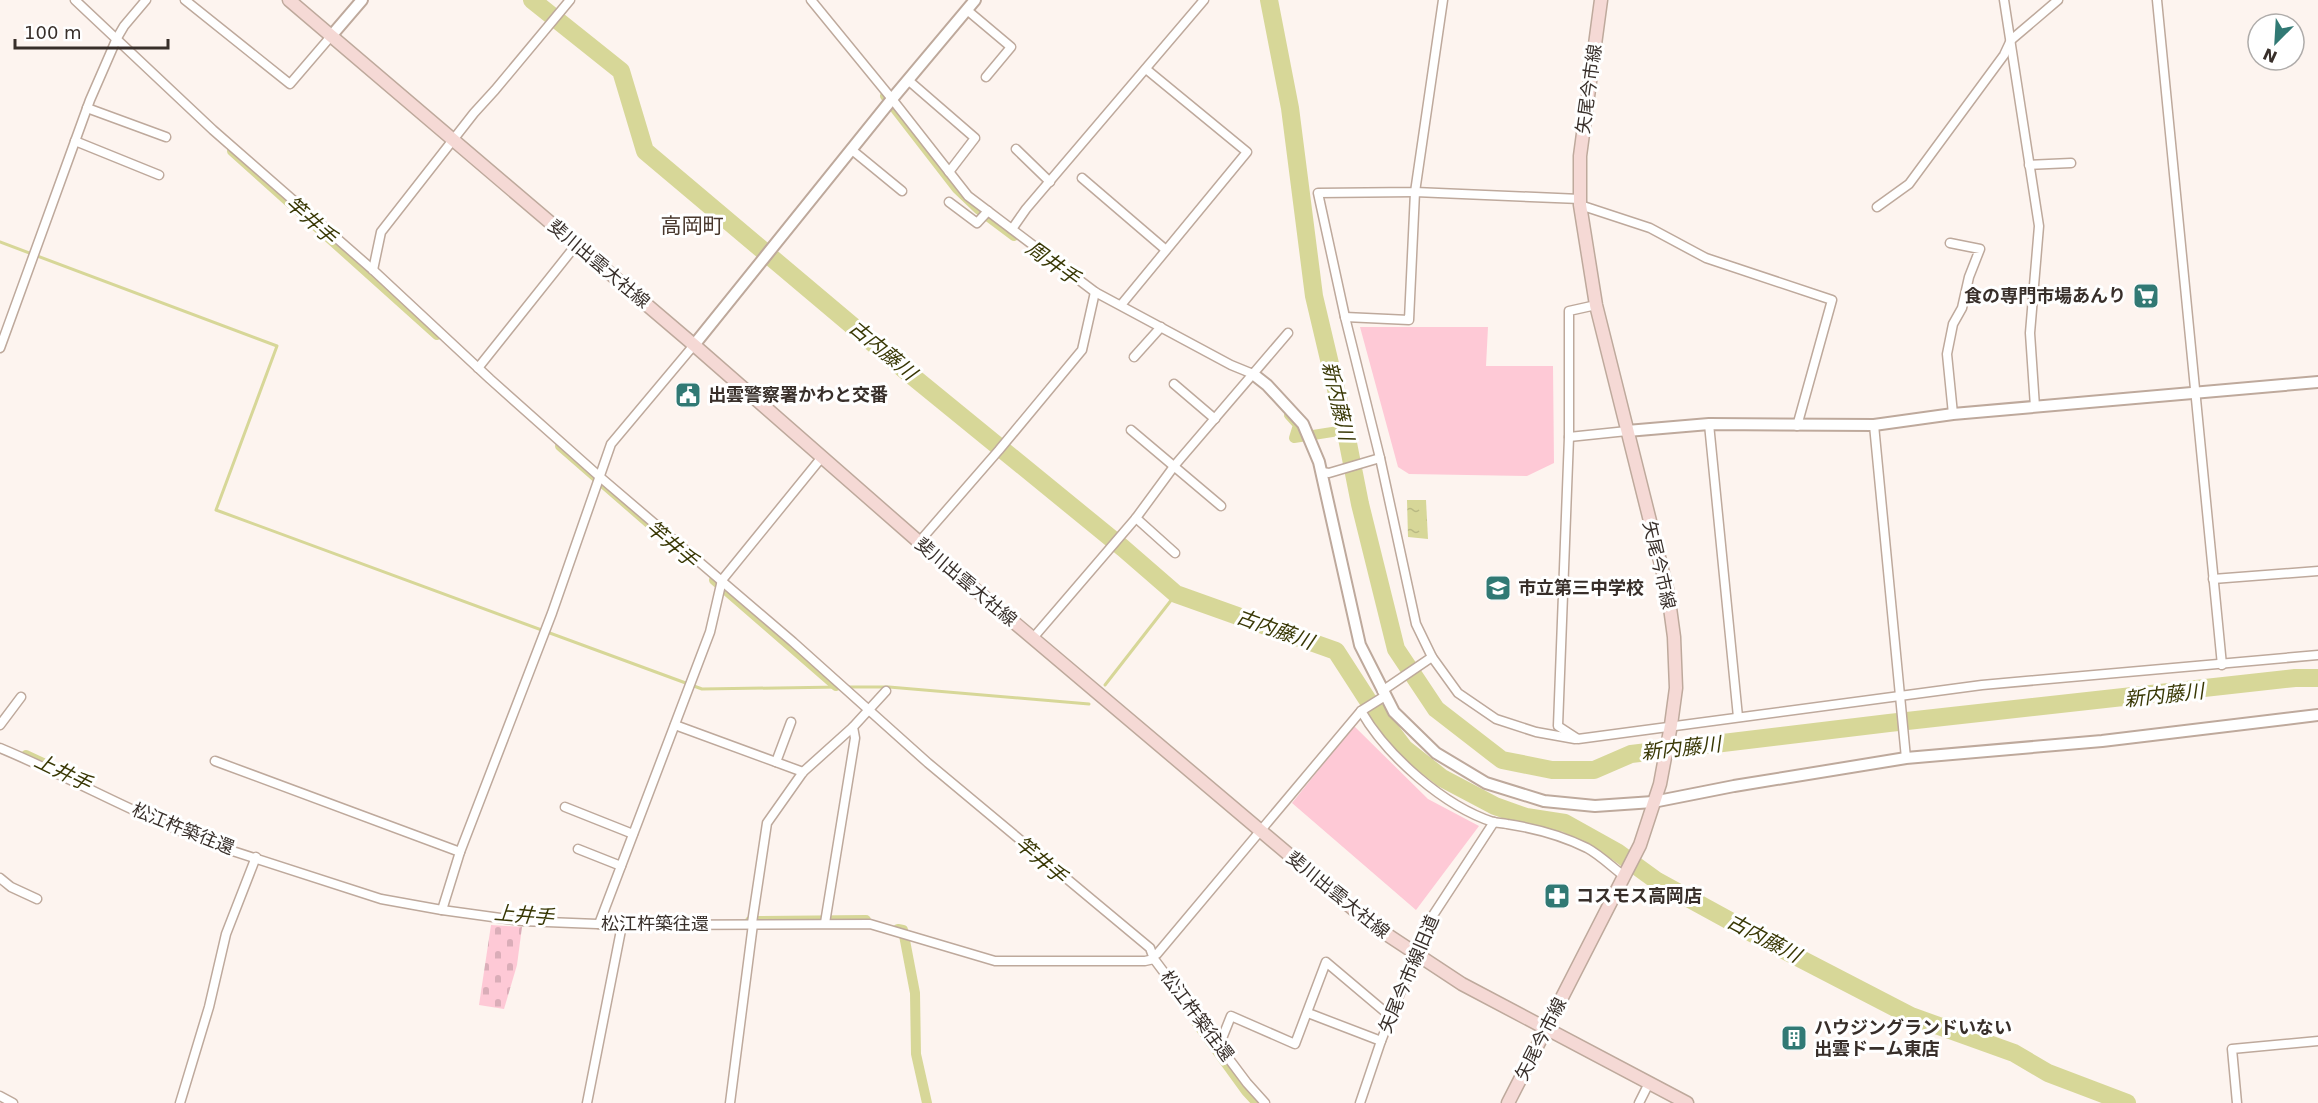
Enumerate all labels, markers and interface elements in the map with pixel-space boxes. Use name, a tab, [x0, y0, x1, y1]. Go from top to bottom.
scale bar	[15, 12, 168, 50]
north arrow	[2246, 12, 2306, 72]
text: 100 m	[24, 22, 82, 43]
street label: 矢尾今市線	[1572, 43, 1605, 135]
text: N	[2260, 44, 2280, 67]
water label: 竿井手	[281, 191, 342, 250]
district label: 高岡町	[661, 214, 724, 238]
street label: 斐川出雲大社線	[544, 215, 654, 312]
water label: 周井手	[1022, 236, 1085, 291]
supermarket icon: 食の専門市場あんり	[2131, 281, 2161, 311]
place label: 食の専門市場あんり	[1964, 285, 2126, 306]
water label: 古内藤川	[845, 315, 923, 386]
water label: 新内藤川	[1317, 359, 1359, 445]
public building icon: 出雲警察署かわと交番	[673, 380, 703, 410]
place label: 出雲警察署かわと交番	[708, 384, 888, 405]
water label: 竿井手	[641, 515, 703, 573]
street label: 矢尾今市線	[1639, 519, 1680, 611]
street label: 斐川出雲大社線	[911, 533, 1021, 630]
school or university icon: 市立第三中学校	[1483, 573, 1513, 603]
place label: 市立第三中学校	[1518, 577, 1644, 598]
water label: 古内藤川	[1233, 604, 1319, 655]
water label: 新内藤川	[2123, 679, 2207, 711]
water label: 新内藤川	[1640, 732, 1724, 764]
water label: 上井手	[31, 748, 96, 796]
street label: 松江杵築往還	[129, 799, 237, 859]
water label: 竿井手	[1010, 831, 1072, 889]
street label: 斐川出雲大社線	[1283, 847, 1394, 942]
pharmacy icon: コスモス高岡店	[1542, 881, 1572, 911]
place label: コスモス高岡店	[1576, 885, 1702, 906]
water label: 上井手	[493, 900, 556, 930]
water label: 古内藤川	[1723, 909, 1807, 968]
street label: 矢尾今市線旧道	[1374, 912, 1443, 1036]
street label: 松江杵築往還	[601, 913, 709, 934]
street label: 松江杵築往還	[1157, 966, 1238, 1065]
street label: 矢尾今市線	[1511, 994, 1570, 1084]
place label: ハウジングランドいない 出雲ドーム東店	[1814, 1017, 2012, 1059]
building icon: ハウジングランドいない 出雲ドーム東店	[1779, 1023, 1809, 1053]

